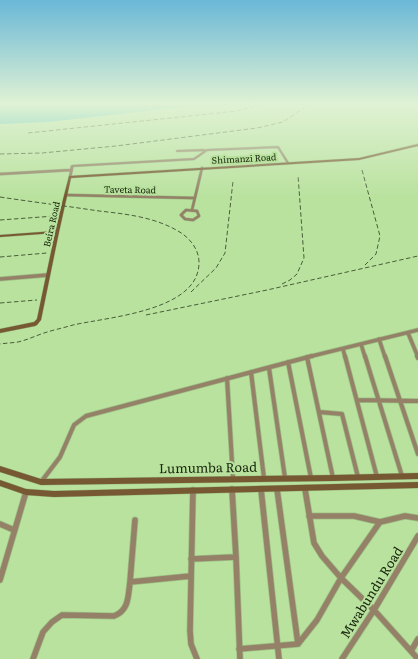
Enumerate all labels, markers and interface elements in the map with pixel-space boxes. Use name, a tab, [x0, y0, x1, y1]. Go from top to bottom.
street label: Shimanzi Road	[211, 149, 277, 167]
street label: Taveta Road	[104, 182, 157, 196]
street label: Beira Road	[39, 199, 63, 248]
street label: Lumumba Road	[159, 457, 257, 477]
street label: Mwabundu Road	[335, 542, 407, 642]

